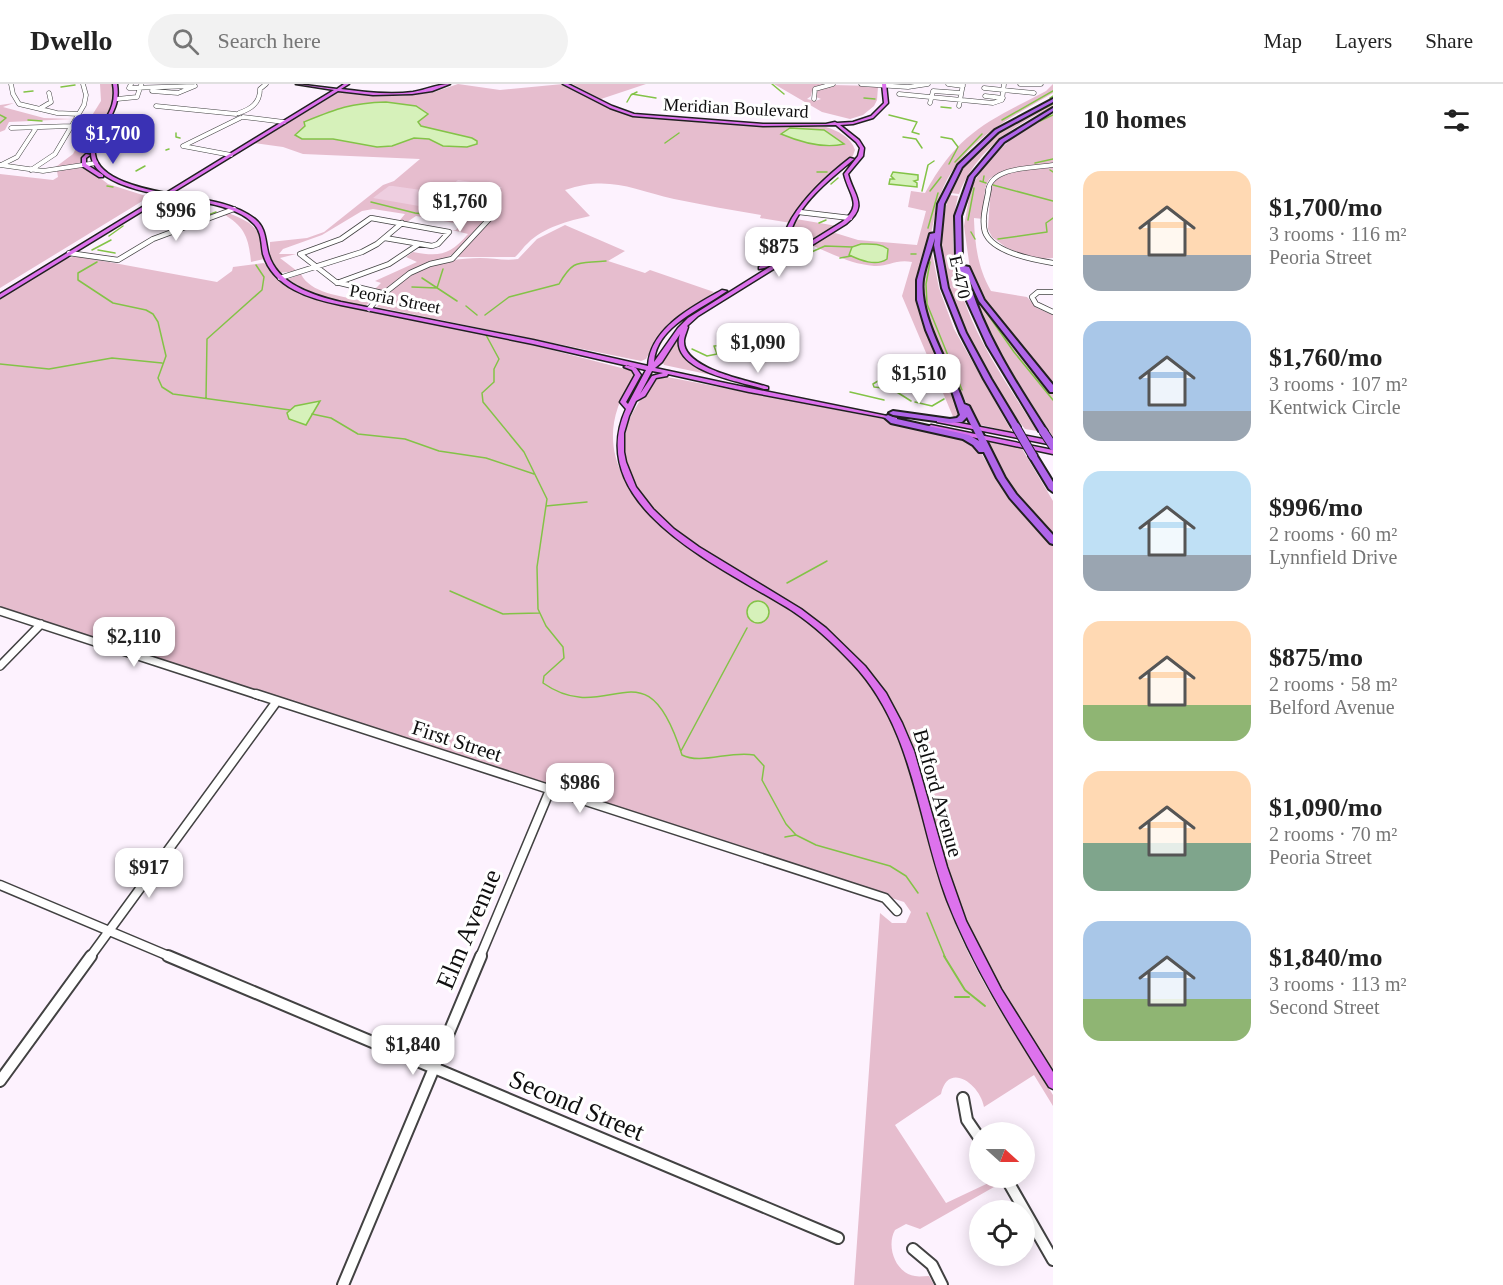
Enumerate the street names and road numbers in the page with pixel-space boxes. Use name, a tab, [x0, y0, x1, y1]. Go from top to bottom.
street label: Meridian Boulevard	[663, 94, 809, 122]
street label: E-470	[945, 253, 975, 301]
street label: Peoria Street	[348, 280, 442, 318]
street label: First Street	[409, 715, 505, 767]
street label: Belford Avenue	[908, 726, 968, 860]
street label: Elm Avenue	[430, 865, 507, 993]
street label: Second Street	[505, 1064, 649, 1147]

